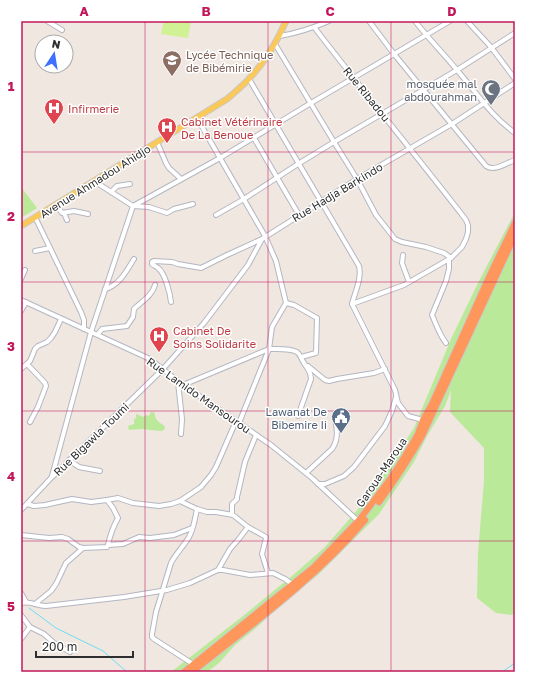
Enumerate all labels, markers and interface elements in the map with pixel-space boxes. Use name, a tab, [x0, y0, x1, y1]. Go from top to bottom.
text: A	[79, 3, 89, 19]
text: B	[201, 3, 211, 19]
text: C	[325, 3, 335, 19]
text: D	[447, 3, 457, 19]
north arrow	[34, 34, 74, 74]
text: N	[51, 37, 62, 51]
place label: Lycée Technique de Bibémirie	[186, 48, 273, 74]
school or university icon: Lycée Technique de Bibémirie	[161, 49, 183, 77]
street label: Rue Ribadou	[341, 64, 393, 124]
place label: mosquée mal abdourahman	[404, 77, 477, 103]
text: 1	[8, 78, 15, 94]
mosque icon: mosquée mal abdourahman	[480, 78, 502, 106]
hospital icon: Infirmerie	[43, 97, 65, 125]
place label: Infirmerie	[68, 102, 119, 115]
place label: Cabinet Vétérinaire De La Benoue	[181, 115, 282, 141]
hospital icon: Cabinet Vétérinaire De La Benoue	[156, 116, 178, 144]
street label: Avenue Ahmadou Ahidjo	[37, 141, 153, 220]
street label: Rue Hadja Barkindo	[289, 160, 385, 224]
text: 2	[7, 208, 15, 224]
place label: Cabinet De Soins Solidarite	[173, 324, 256, 350]
hospital icon: Cabinet De Soins Solidarite	[148, 325, 170, 353]
text: 3	[7, 338, 15, 354]
street label: Rue Lamido Mansourou	[145, 354, 253, 436]
street label: Rue Bigawla Toumi	[51, 400, 131, 478]
place label: Lawanat De Bibemire Ii	[266, 405, 327, 431]
public building icon: Lawanat De Bibemire Ii	[330, 406, 352, 434]
street label: Garoua-Maroua	[353, 435, 409, 509]
text: 4	[7, 468, 15, 484]
text: 5	[7, 598, 15, 614]
scale bar	[36, 633, 133, 659]
text: 200 m	[42, 639, 77, 654]

